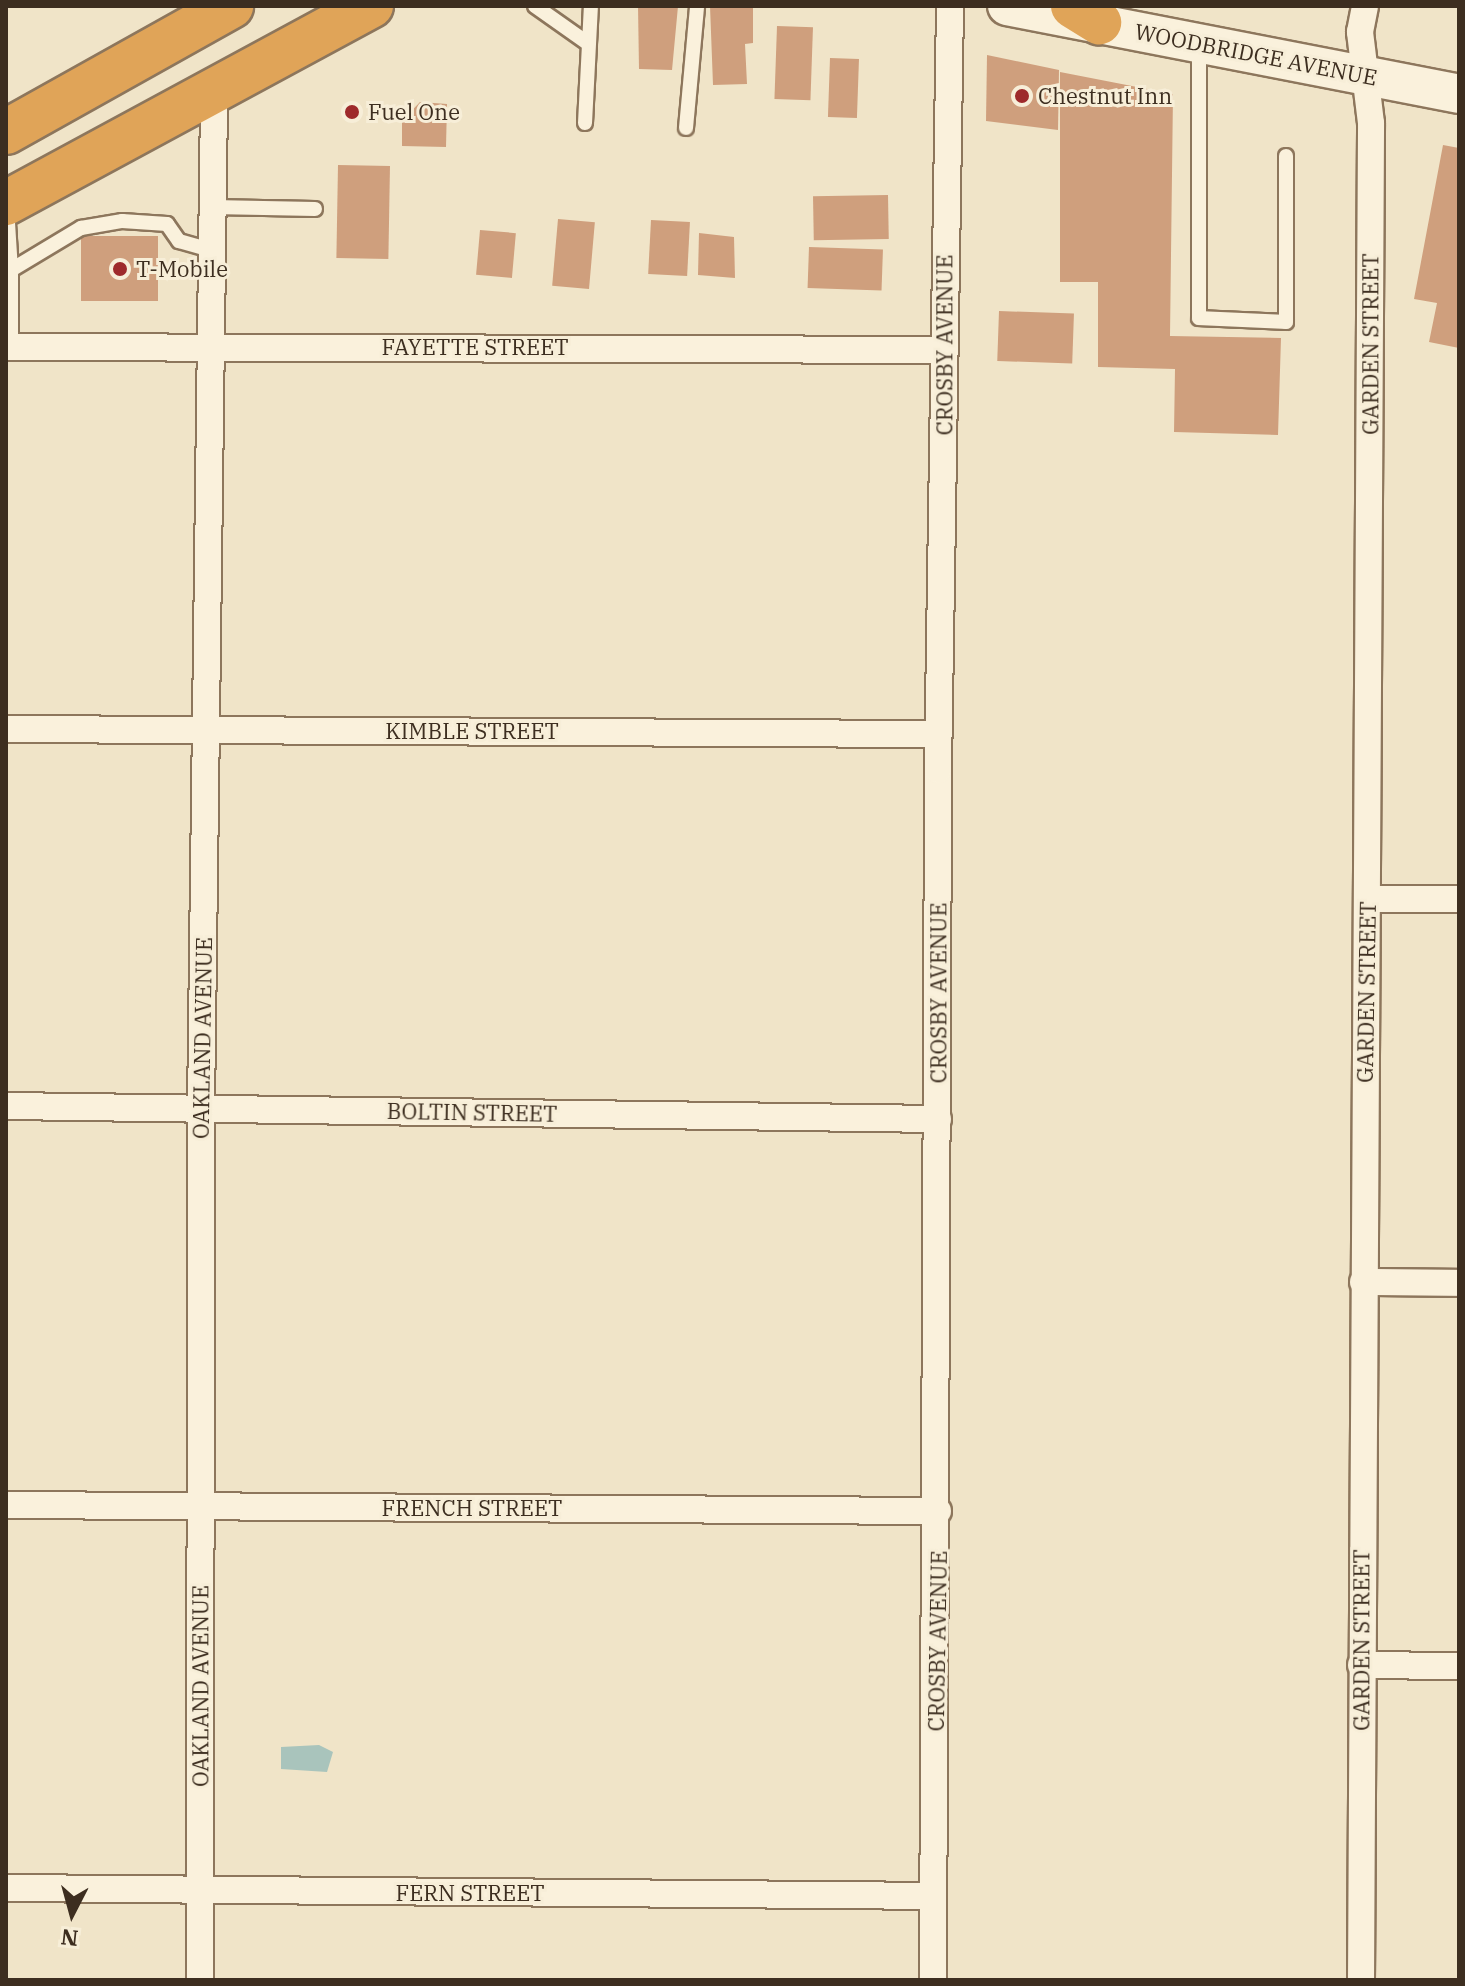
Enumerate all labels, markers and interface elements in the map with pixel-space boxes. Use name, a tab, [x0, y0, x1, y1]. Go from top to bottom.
street label: WOODBRIDGE AVENUE	[1133, 18, 1379, 90]
place label: Chestnut Inn	[1038, 83, 1172, 109]
marker: Chestnut Inn	[1013, 87, 1031, 105]
place label: Fuel One	[368, 99, 460, 125]
marker: Fuel One	[343, 103, 361, 121]
street label: GARDEN STREET	[1357, 253, 1383, 435]
street label: CROSBY AVENUE	[931, 255, 957, 435]
place label: T-Mobile	[136, 256, 228, 282]
marker: T-Mobile	[111, 260, 129, 278]
street label: FAYETTE STREET	[381, 334, 569, 360]
street label: KIMBLE STREET	[385, 718, 559, 744]
street label: GARDEN STREET	[1351, 901, 1381, 1083]
street label: CROSBY AVENUE	[925, 903, 951, 1083]
street label: OAKLAND AVENUE	[187, 937, 217, 1139]
street label: BOLTIN STREET	[387, 1097, 557, 1127]
street label: FRENCH STREET	[382, 1495, 562, 1521]
street label: GARDEN STREET	[1348, 1549, 1374, 1731]
street label: CROSBY AVENUE	[922, 1550, 952, 1732]
street label: OAKLAND AVENUE	[187, 1585, 213, 1787]
north arrow	[32, 1874, 112, 1954]
street label: FERN STREET	[395, 1880, 545, 1906]
text: N	[59, 1923, 80, 1954]

